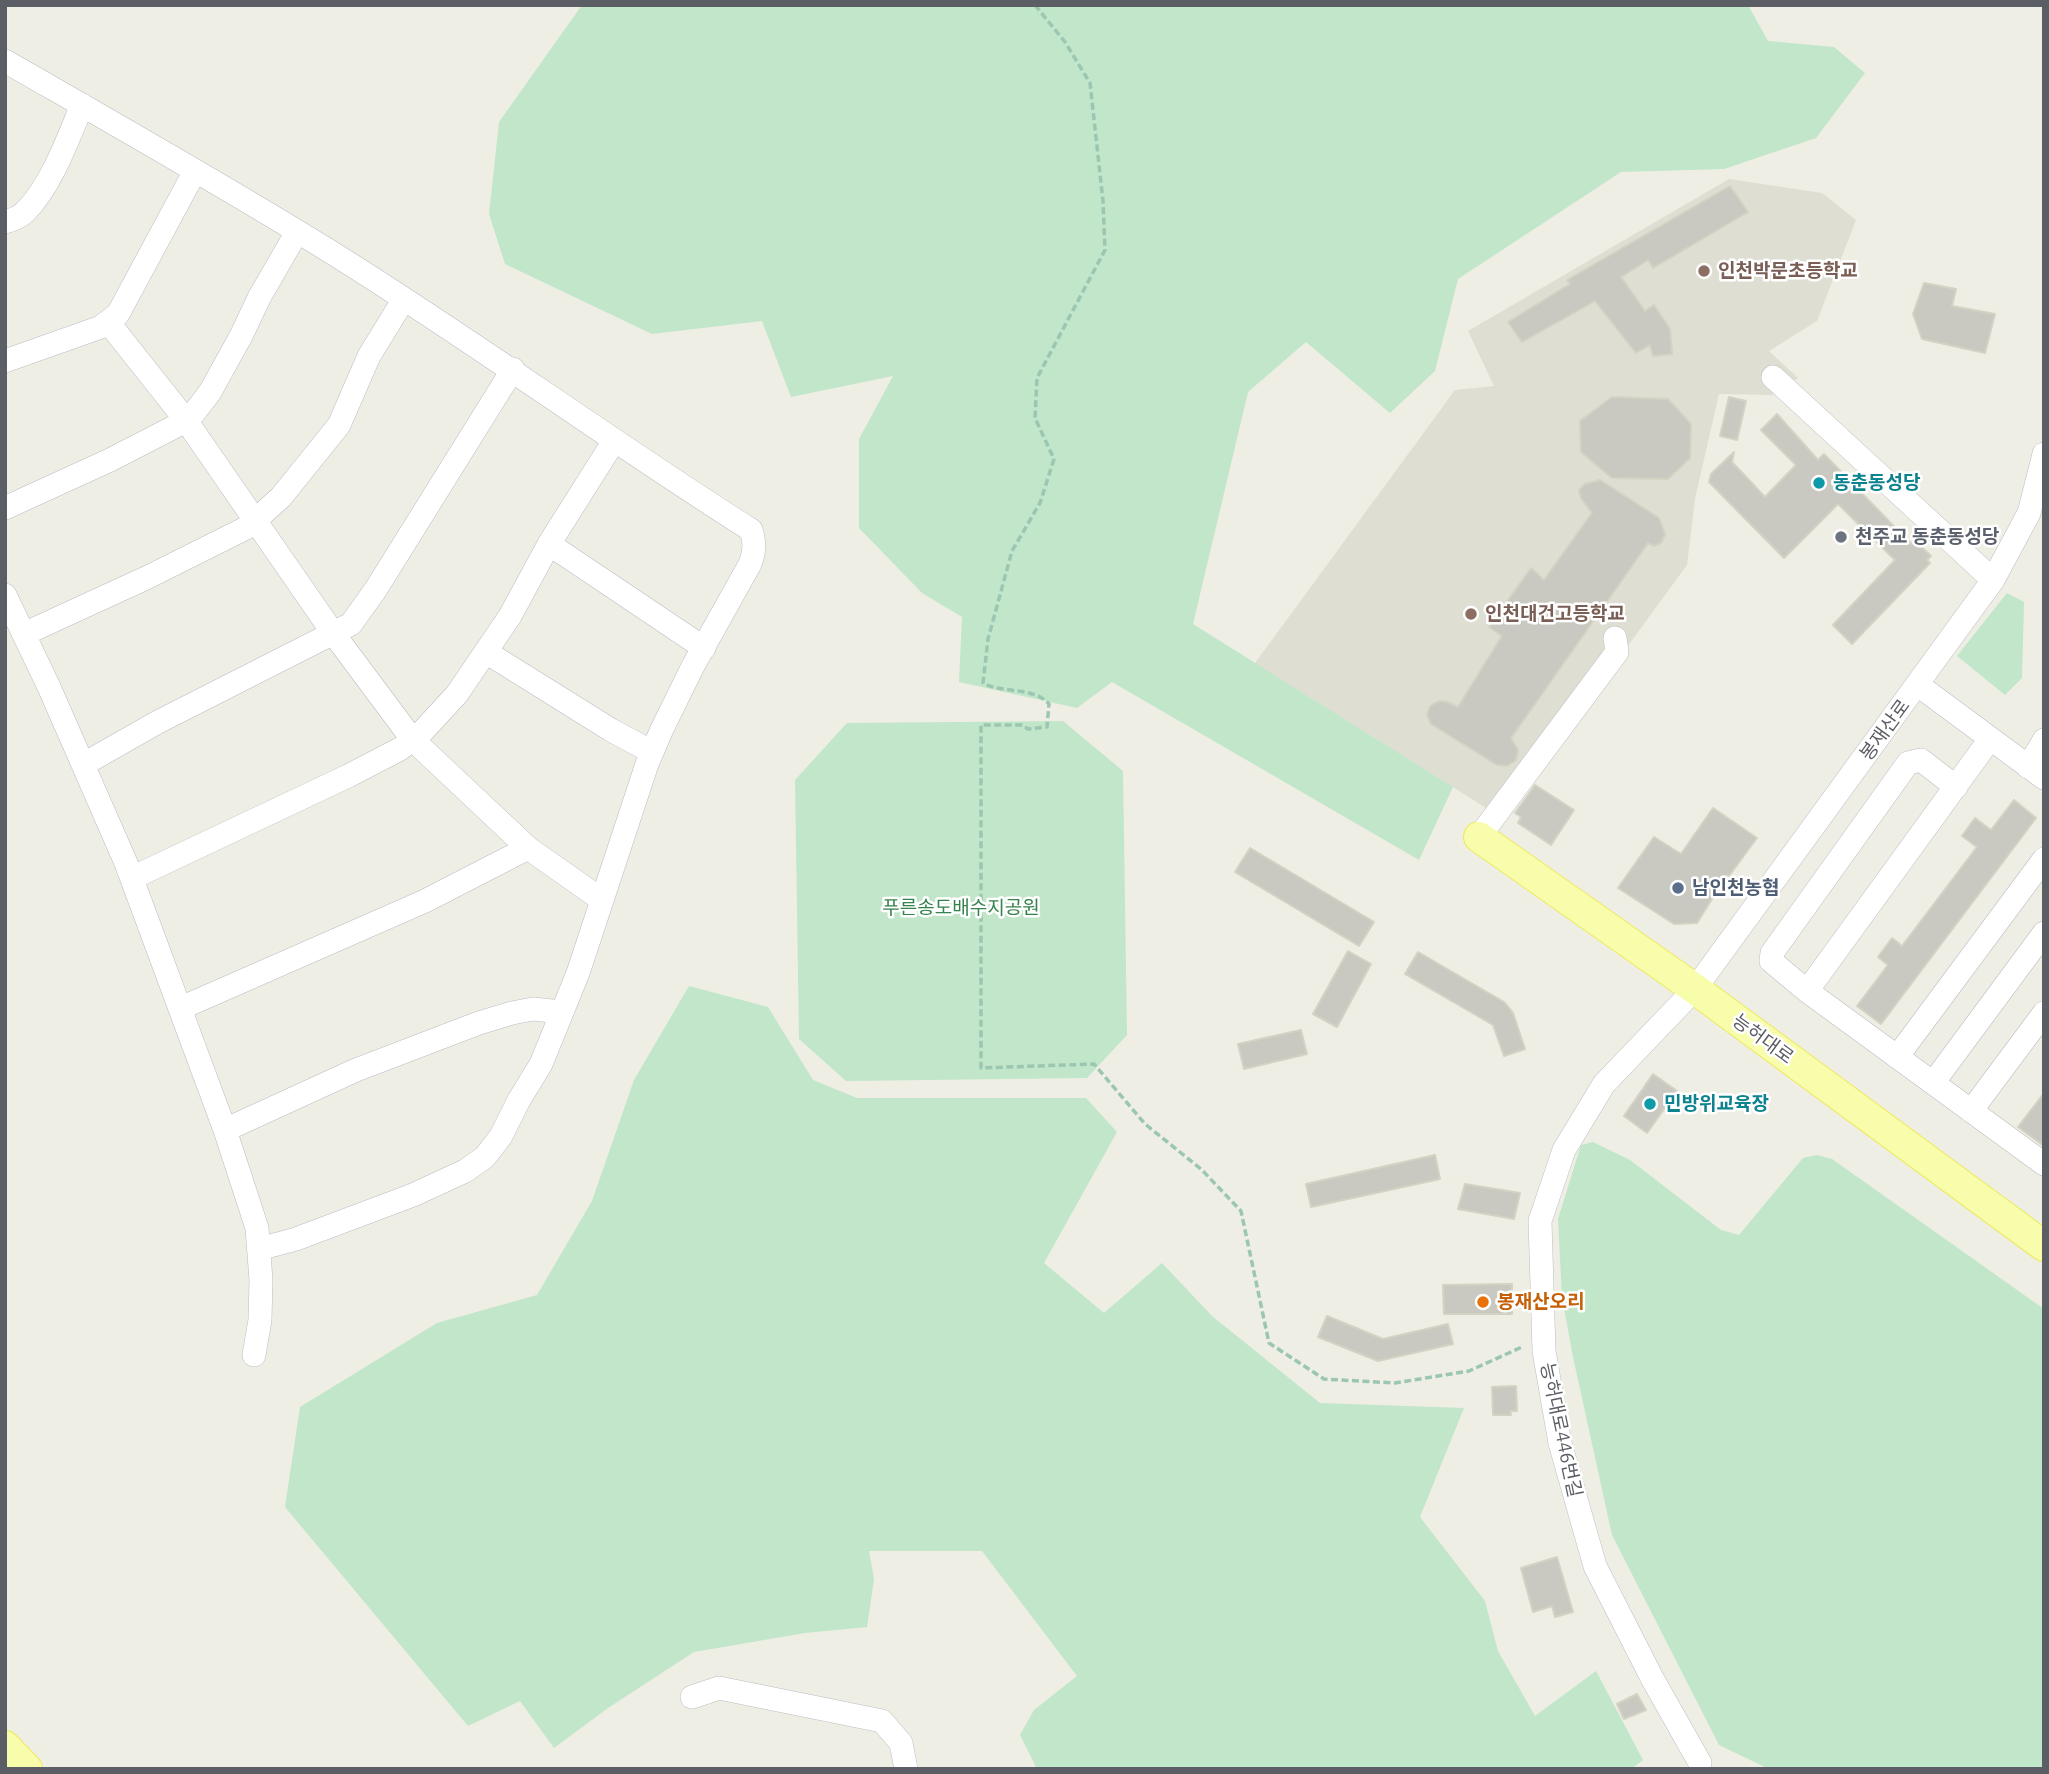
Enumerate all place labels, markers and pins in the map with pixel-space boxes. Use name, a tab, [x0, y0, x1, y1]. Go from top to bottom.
place label: 인천박문초등학교	[1718, 260, 1858, 282]
marker: 인천박문초등학교	[1696, 263, 1712, 279]
place label: 동춘동성당	[1833, 472, 1920, 494]
marker: 동춘동성당	[1811, 475, 1827, 491]
place label: 천주교 동춘동성당	[1855, 526, 1999, 548]
marker: 천주교 동춘동성당	[1833, 529, 1849, 545]
place label: 인천대건고등학교	[1485, 603, 1625, 625]
marker: 인천대건고등학교	[1463, 606, 1479, 622]
place label: 남인천농협	[1692, 877, 1779, 899]
marker: 남인천농협	[1670, 880, 1686, 896]
place label: 민방위교육장	[1664, 1093, 1769, 1115]
marker: 민방위교육장	[1642, 1096, 1658, 1112]
place label: 봉재산오리	[1497, 1291, 1584, 1313]
marker: 봉재산오리	[1475, 1294, 1491, 1310]

